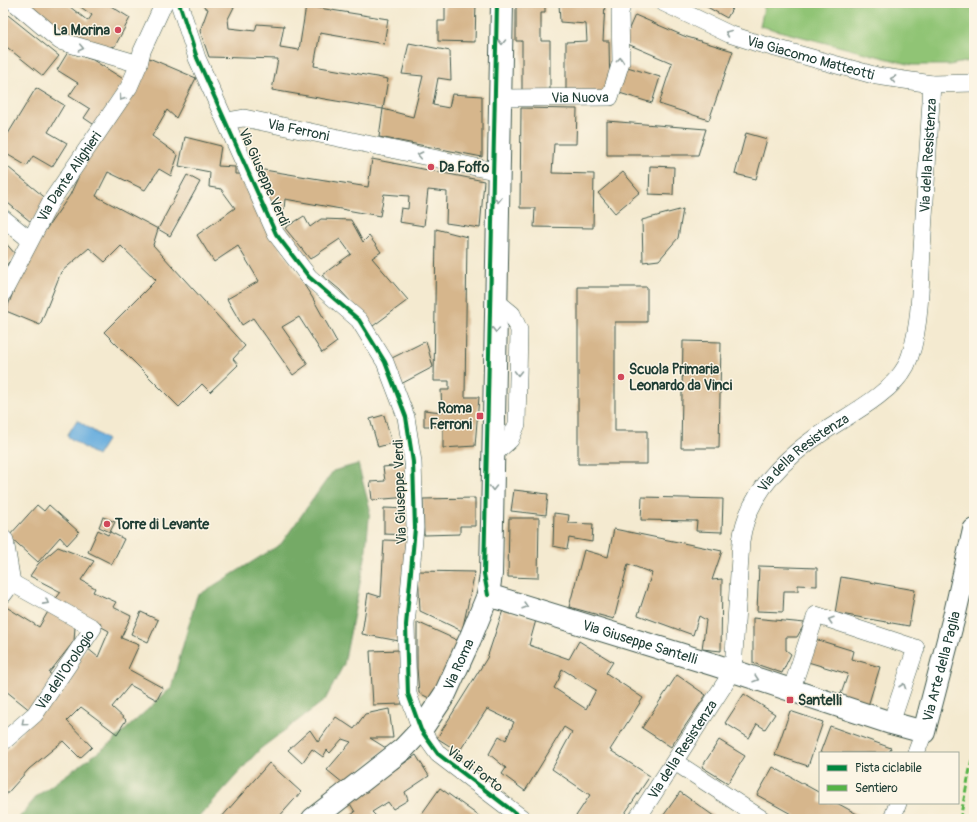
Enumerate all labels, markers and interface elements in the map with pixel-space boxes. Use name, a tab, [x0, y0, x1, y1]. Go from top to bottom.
place label: La Morina	[53, 22, 110, 39]
marker: La Morina	[113, 25, 123, 35]
one-way arrow	[724, 29, 731, 37]
street label: Via Giacomo Matteotti	[745, 32, 877, 84]
one-way arrow	[498, 39, 506, 45]
one-way arrow	[77, 43, 84, 52]
one-way arrow	[616, 57, 625, 63]
one-way arrow	[890, 75, 896, 83]
street label: Via Nuova	[551, 89, 609, 106]
one-way arrow	[119, 94, 127, 101]
street label: Via della Resistenza	[916, 98, 940, 213]
street label: Via Ferroni	[266, 115, 332, 144]
street label: Via Giuseppe Verdi	[235, 126, 293, 229]
street label: Via Dante Alighieri	[33, 128, 105, 224]
one-way arrow	[417, 151, 423, 159]
place label: Da Foffo	[439, 159, 490, 176]
marker: Da Foffo	[426, 162, 436, 172]
one-way arrow	[494, 197, 502, 203]
one-way arrow	[492, 327, 500, 333]
place label: Scuola Primaria Leonardo da Vinci	[629, 361, 733, 394]
one-way arrow	[514, 370, 522, 376]
marker: Scuola Primaria Leonardo da Vinci	[616, 372, 626, 382]
place label: Roma Ferroni	[430, 400, 473, 433]
street label: Via della Resistenza	[754, 410, 852, 495]
marker: Roma Ferroni	[475, 411, 485, 421]
street label: Via Giuseppe Verdi	[390, 439, 410, 545]
one-way arrow	[489, 485, 497, 491]
place label: Torre di Levante	[114, 516, 210, 533]
marker: Torre di Levante	[102, 519, 112, 529]
one-way arrow	[42, 597, 50, 605]
one-way arrow	[522, 602, 529, 610]
street label: Via Arte della Paglia	[919, 609, 964, 723]
street label: Via Giuseppe Santelli	[580, 616, 700, 668]
one-way arrow	[828, 616, 835, 625]
street label: Via dell'Orologio	[32, 626, 98, 713]
street label: Via Roma	[439, 636, 478, 693]
one-way arrow	[752, 674, 759, 683]
one-way arrow	[898, 683, 907, 690]
place label: Santelli	[798, 692, 842, 709]
marker: Santelli	[785, 695, 795, 705]
street label: Via della Resistenza	[644, 697, 721, 802]
one-way arrow	[21, 719, 29, 726]
street label: Via di Porto	[443, 742, 507, 796]
legend	[819, 752, 959, 804]
text: Pista ciclabile	[855, 761, 922, 776]
text: Sentiero	[855, 781, 898, 796]

